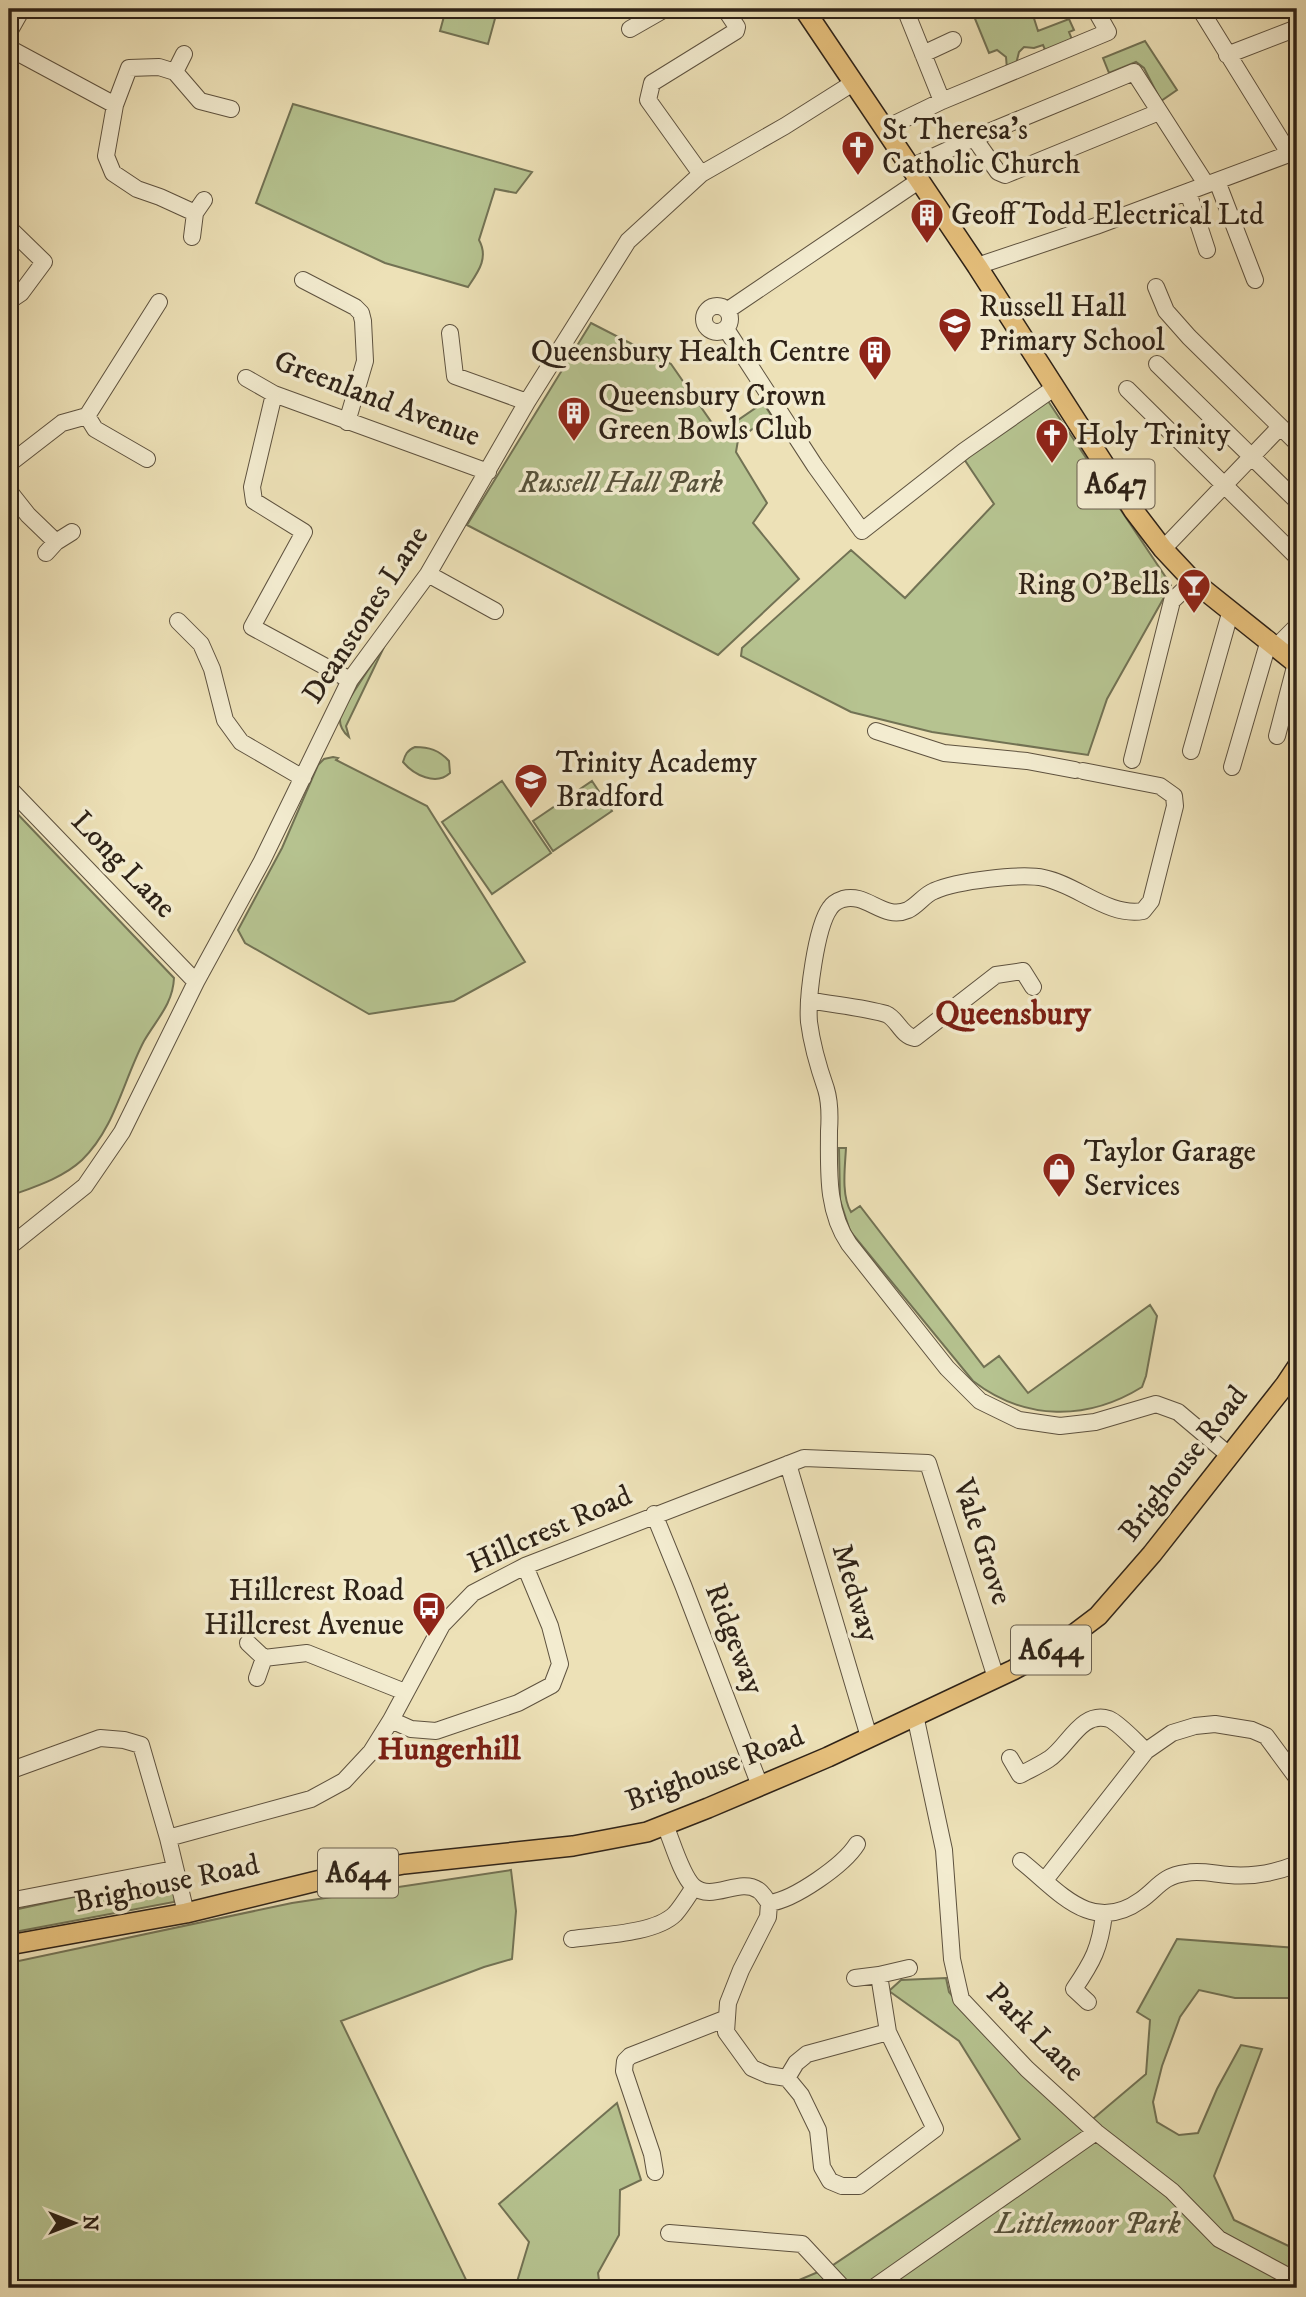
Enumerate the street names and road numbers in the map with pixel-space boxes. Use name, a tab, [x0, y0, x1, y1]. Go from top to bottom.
street label: Greenland Avenue	[269, 343, 485, 455]
road number: A647	[1078, 460, 1154, 508]
street label: Deanstones Lane	[295, 519, 437, 711]
street label: Long Lane	[63, 803, 183, 927]
street label: Brighouse Road	[1112, 1379, 1256, 1549]
street label: Vale Grove	[944, 1474, 1020, 1609]
street label: Hillcrest Road	[462, 1477, 638, 1583]
street label: Medway	[823, 1540, 888, 1647]
street label: Ridgeway	[696, 1578, 772, 1700]
road number: A644	[1011, 1626, 1091, 1674]
street label: Brighouse Road	[621, 1718, 809, 1820]
street label: Brighouse Road	[71, 1846, 263, 1922]
road number: A644	[318, 1848, 398, 1898]
street label: Park Lane	[978, 1976, 1092, 2090]

